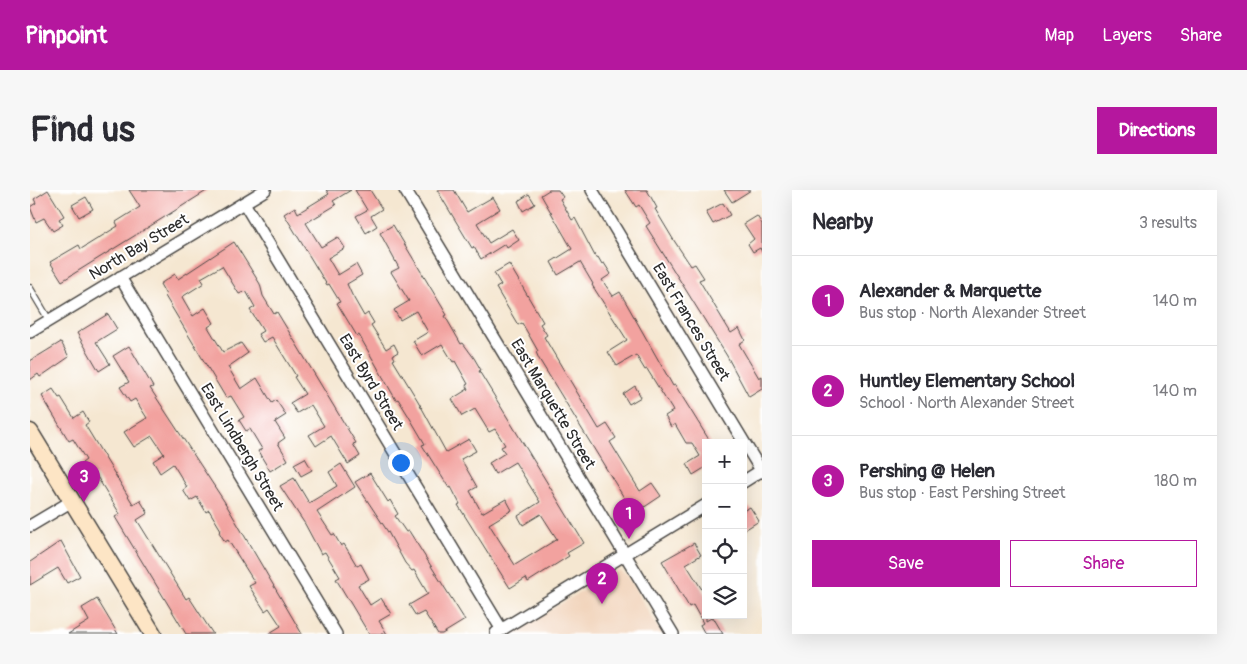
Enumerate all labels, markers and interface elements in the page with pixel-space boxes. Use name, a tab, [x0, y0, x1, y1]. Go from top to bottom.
text: Pinpoint	[25, 21, 107, 50]
text: Map	[1045, 24, 1074, 47]
text: Layers	[1102, 24, 1152, 47]
text: Share	[1180, 24, 1222, 47]
button: Directions	[1097, 107, 1217, 154]
text: Find us	[30, 108, 135, 152]
street label: North Bay Street	[86, 209, 193, 285]
text: Nearby	[812, 209, 873, 236]
text: 3 results	[1139, 213, 1197, 233]
street label: East Frances Street	[648, 259, 734, 385]
text: Alexander & Marquette	[859, 279, 1041, 303]
text: 1	[825, 291, 831, 311]
text: 140 m	[1153, 291, 1197, 311]
text: Bus stop · North Alexander Street	[859, 303, 1086, 323]
street label: East Byrd Street	[334, 330, 408, 434]
street label: East Marquette Street	[506, 335, 600, 473]
text: Huntley Elementary School	[859, 369, 1075, 393]
street label: East Lindbergh Street	[196, 379, 288, 515]
text: 2	[824, 381, 832, 401]
text: 140 m	[1153, 381, 1197, 401]
text: School · North Alexander Street	[859, 393, 1074, 413]
map controls	[702, 439, 747, 619]
button: +	[702, 439, 747, 484]
your location	[388, 450, 414, 476]
text: Pershing @ Helen	[859, 459, 995, 483]
pin: 3	[68, 461, 100, 502]
text: 3	[824, 471, 832, 491]
text: 180 m	[1154, 471, 1197, 491]
text: Bus stop · East Pershing Street	[859, 483, 1065, 503]
button: −	[702, 484, 747, 529]
pin: 1	[613, 498, 645, 539]
button: locate	[702, 529, 747, 574]
button: Save	[812, 540, 1000, 587]
button: Share	[1010, 540, 1197, 587]
pin: 2	[586, 563, 618, 604]
button: layers	[702, 574, 747, 619]

